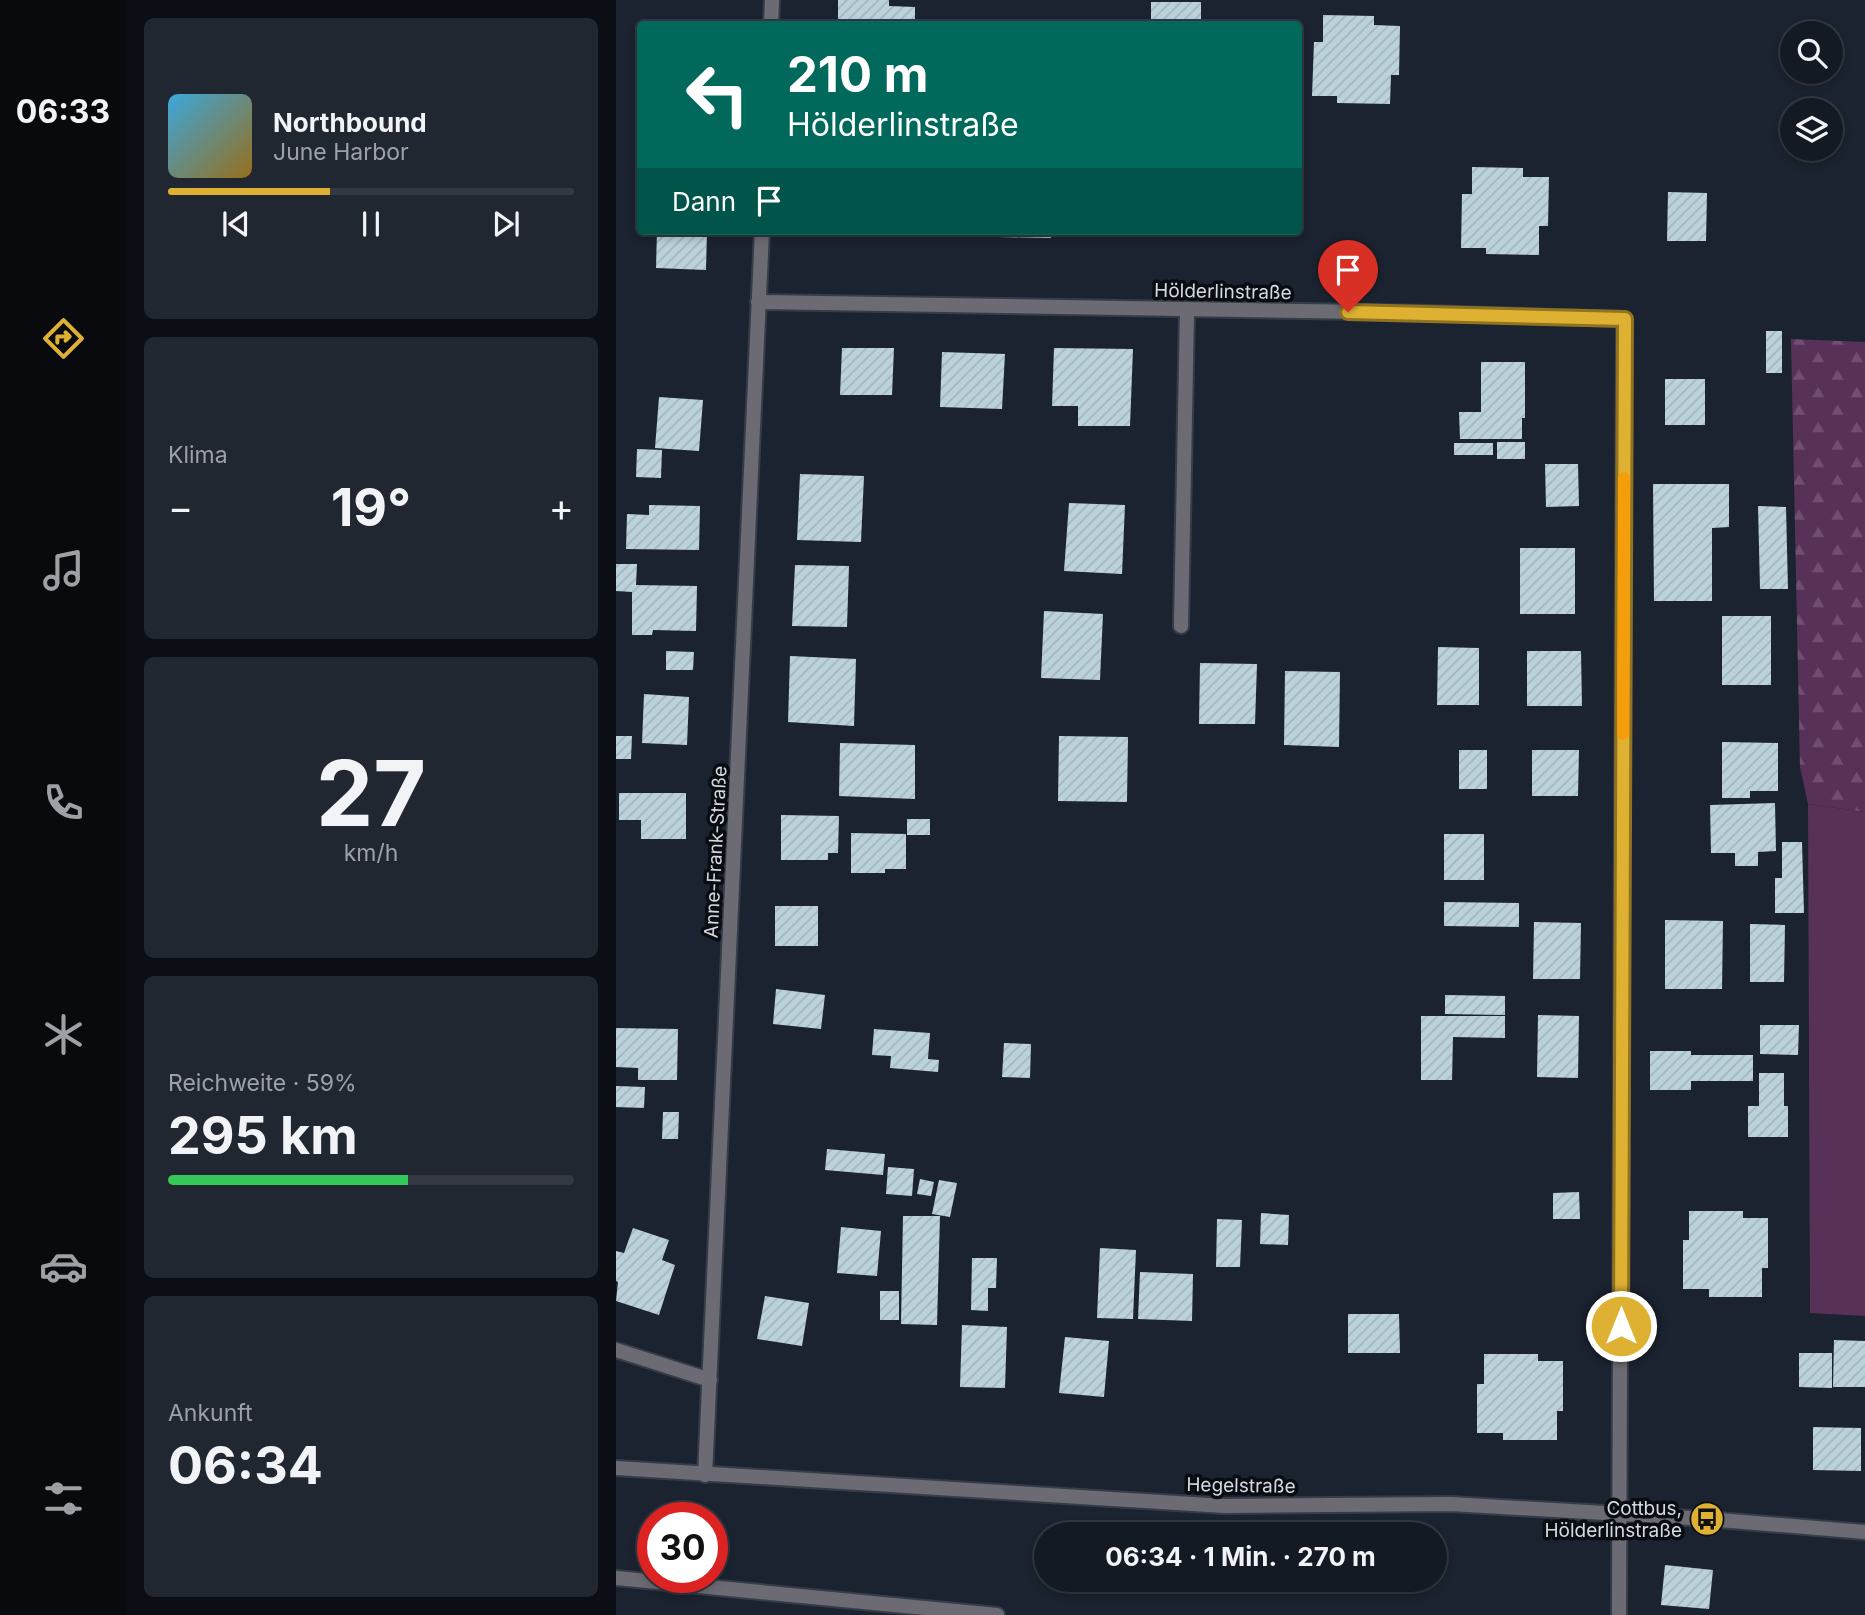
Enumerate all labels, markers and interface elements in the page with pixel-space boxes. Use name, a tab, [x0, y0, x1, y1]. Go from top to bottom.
map controls	[1780, 21, 1843, 161]
button: search	[1780, 21, 1843, 84]
text: 210 m	[787, 45, 928, 104]
icon: left	[672, 49, 763, 140]
text: 06:33	[16, 92, 110, 131]
button: layers	[1780, 98, 1843, 161]
text: Hölderlinstraße	[787, 105, 1019, 144]
text: Northbound	[273, 107, 427, 138]
text: June Harbor	[273, 138, 409, 166]
icon: arrive	[750, 182, 788, 220]
text: Dann	[672, 186, 736, 217]
icon: previous	[217, 205, 255, 243]
icon: pause	[352, 205, 390, 243]
icon: next	[487, 205, 525, 243]
pin	[1318, 240, 1378, 312]
icon: arrive	[1329, 251, 1367, 289]
street label: Hölderlinstraße	[1154, 279, 1292, 304]
icon: directions	[39, 314, 88, 363]
text: Klima	[168, 441, 228, 469]
text: 19°	[331, 476, 411, 539]
text: −	[168, 484, 193, 530]
text: +	[549, 484, 574, 530]
icon: music	[39, 546, 88, 595]
text: 27	[316, 738, 426, 848]
street label: Anne-Frank-Straße	[700, 765, 731, 939]
icon: phone	[39, 778, 88, 827]
text: km/h	[344, 839, 398, 867]
icon: climate	[39, 1010, 88, 1059]
text: Reichweite · 59%	[168, 1069, 357, 1097]
text: 295 km	[168, 1104, 358, 1167]
icon: car	[39, 1242, 88, 1291]
position arrow	[1584, 1289, 1658, 1363]
text: Ankunft	[168, 1399, 253, 1427]
text: 06:34	[168, 1434, 323, 1497]
street label: Hegelstraße	[1186, 1473, 1296, 1498]
icon: filters	[39, 1474, 88, 1523]
place label: Cottbus, Hölderlinstraße	[1544, 1497, 1682, 1542]
bus stop icon: Cottbus, Hölderlinstraße	[1688, 1500, 1726, 1538]
speed limit sign: 30	[637, 1502, 728, 1593]
text: 06:34 · 1 Min. · 270 m	[1105, 1541, 1376, 1572]

